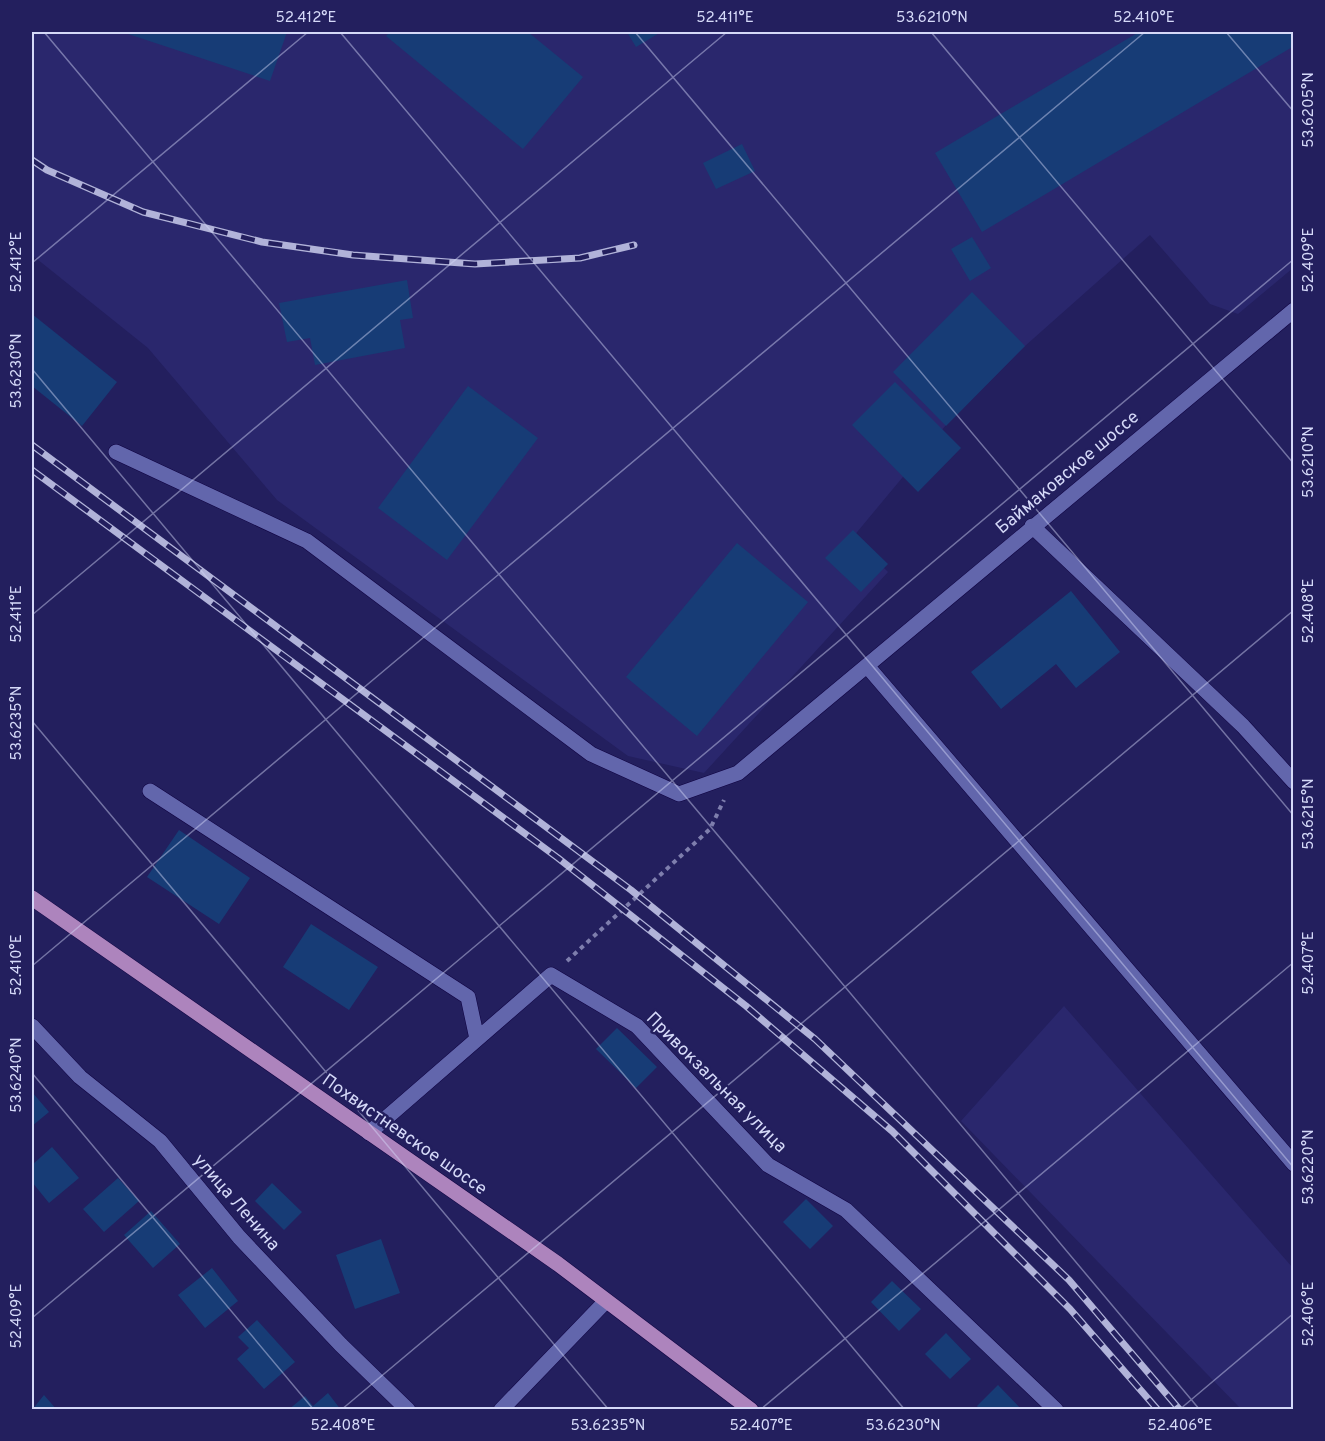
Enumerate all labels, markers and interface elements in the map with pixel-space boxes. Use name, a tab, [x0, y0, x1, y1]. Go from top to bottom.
text: 52.412°E	[275, 9, 337, 28]
text: 52.411°E	[696, 9, 754, 28]
text: 53.6210°N	[896, 9, 968, 28]
text: 52.410°E	[1113, 9, 1175, 28]
text: 53.6205°N	[1300, 72, 1319, 148]
text: 52.409°E	[1300, 228, 1319, 292]
text: 52.412°E	[8, 231, 27, 293]
text: 53.6230°N	[8, 333, 27, 409]
street label: Баймаковское шоссе	[991, 406, 1144, 540]
text: 53.6210°N	[1300, 426, 1319, 498]
text: 52.408°E	[1300, 578, 1319, 644]
text: 52.411°E	[8, 585, 27, 643]
text: 53.6235°N	[8, 686, 27, 760]
text: 53.6215°N	[1300, 778, 1319, 850]
text: 52.407°E	[1300, 931, 1319, 995]
text: 52.410°E	[8, 934, 27, 996]
street label: Привокзальная улица	[641, 1008, 791, 1158]
text: 53.6240°N	[8, 1037, 27, 1113]
street label: Похвистневское шоссе	[317, 1069, 491, 1201]
text: 53.6220°N	[1300, 1129, 1319, 1205]
street label: улица Ленина	[187, 1150, 284, 1256]
text: 52.406°E	[1300, 1282, 1319, 1346]
text: 52.409°E	[8, 1284, 27, 1348]
text: 52.408°E	[310, 1417, 376, 1436]
text: 53.6235°N	[571, 1417, 645, 1436]
text: 52.407°E	[729, 1417, 793, 1436]
text: 53.6230°N	[865, 1417, 941, 1436]
text: 52.406°E	[1148, 1417, 1212, 1436]

